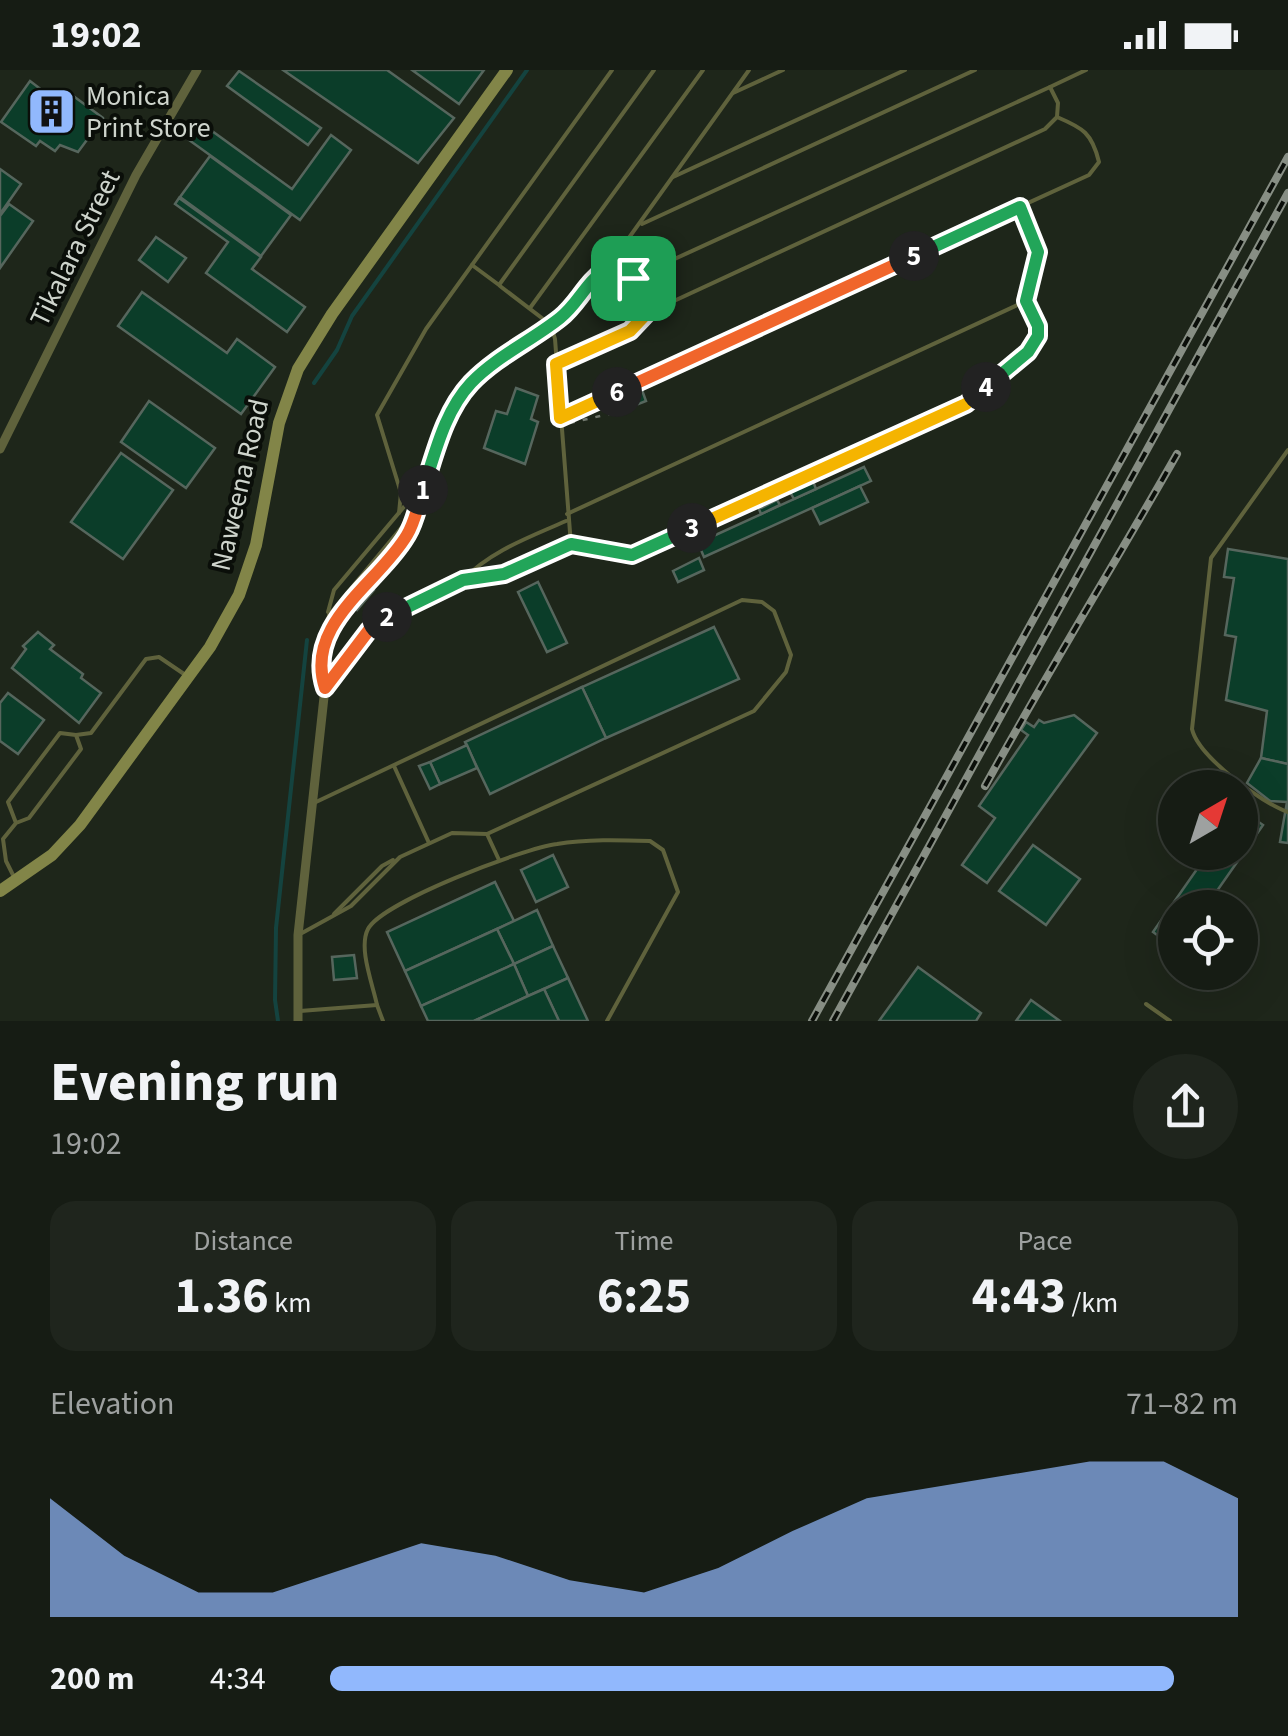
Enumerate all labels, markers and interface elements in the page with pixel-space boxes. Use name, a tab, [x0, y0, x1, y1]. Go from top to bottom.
text: 19:02	[50, 8, 142, 62]
place label: Monica Print Store	[86, 76, 211, 148]
building icon: Monica Print Store	[25, 86, 77, 138]
street label: Tikalara Street	[20, 162, 130, 333]
pin: 5	[889, 231, 939, 281]
pin	[591, 236, 676, 321]
text: 5	[907, 236, 921, 276]
icon: arrive	[606, 251, 661, 306]
pin: 4	[961, 362, 1011, 412]
pin: 6	[592, 367, 642, 417]
text: 4	[979, 367, 993, 407]
text: 6	[610, 372, 624, 412]
street label: Naweena Road	[201, 395, 279, 575]
pin: 1	[398, 465, 448, 515]
text: 1	[416, 470, 430, 510]
pin: 3	[667, 503, 717, 553]
text: 3	[685, 508, 699, 548]
pin: 2	[362, 592, 412, 642]
text: 2	[380, 597, 394, 637]
north arrow	[1158, 770, 1258, 870]
map controls	[1158, 770, 1258, 990]
button: locate	[1158, 890, 1258, 990]
text: Evening run	[50, 1044, 339, 1122]
button: share	[1133, 1054, 1238, 1159]
text: 19:02	[50, 1121, 122, 1167]
text: Distance	[193, 1221, 293, 1261]
text: Time	[615, 1221, 674, 1261]
text: Pace	[1018, 1221, 1072, 1261]
text: 1.36	[175, 1261, 269, 1332]
text: 6:25	[597, 1261, 691, 1332]
text: 4:43	[972, 1261, 1066, 1332]
text: km	[269, 1283, 311, 1323]
text: /km	[1066, 1283, 1118, 1323]
text: Elevation	[50, 1381, 175, 1427]
text: 71–82 m	[1126, 1381, 1238, 1427]
text: 200 m	[50, 1656, 135, 1702]
text: 4:34	[210, 1656, 266, 1702]

